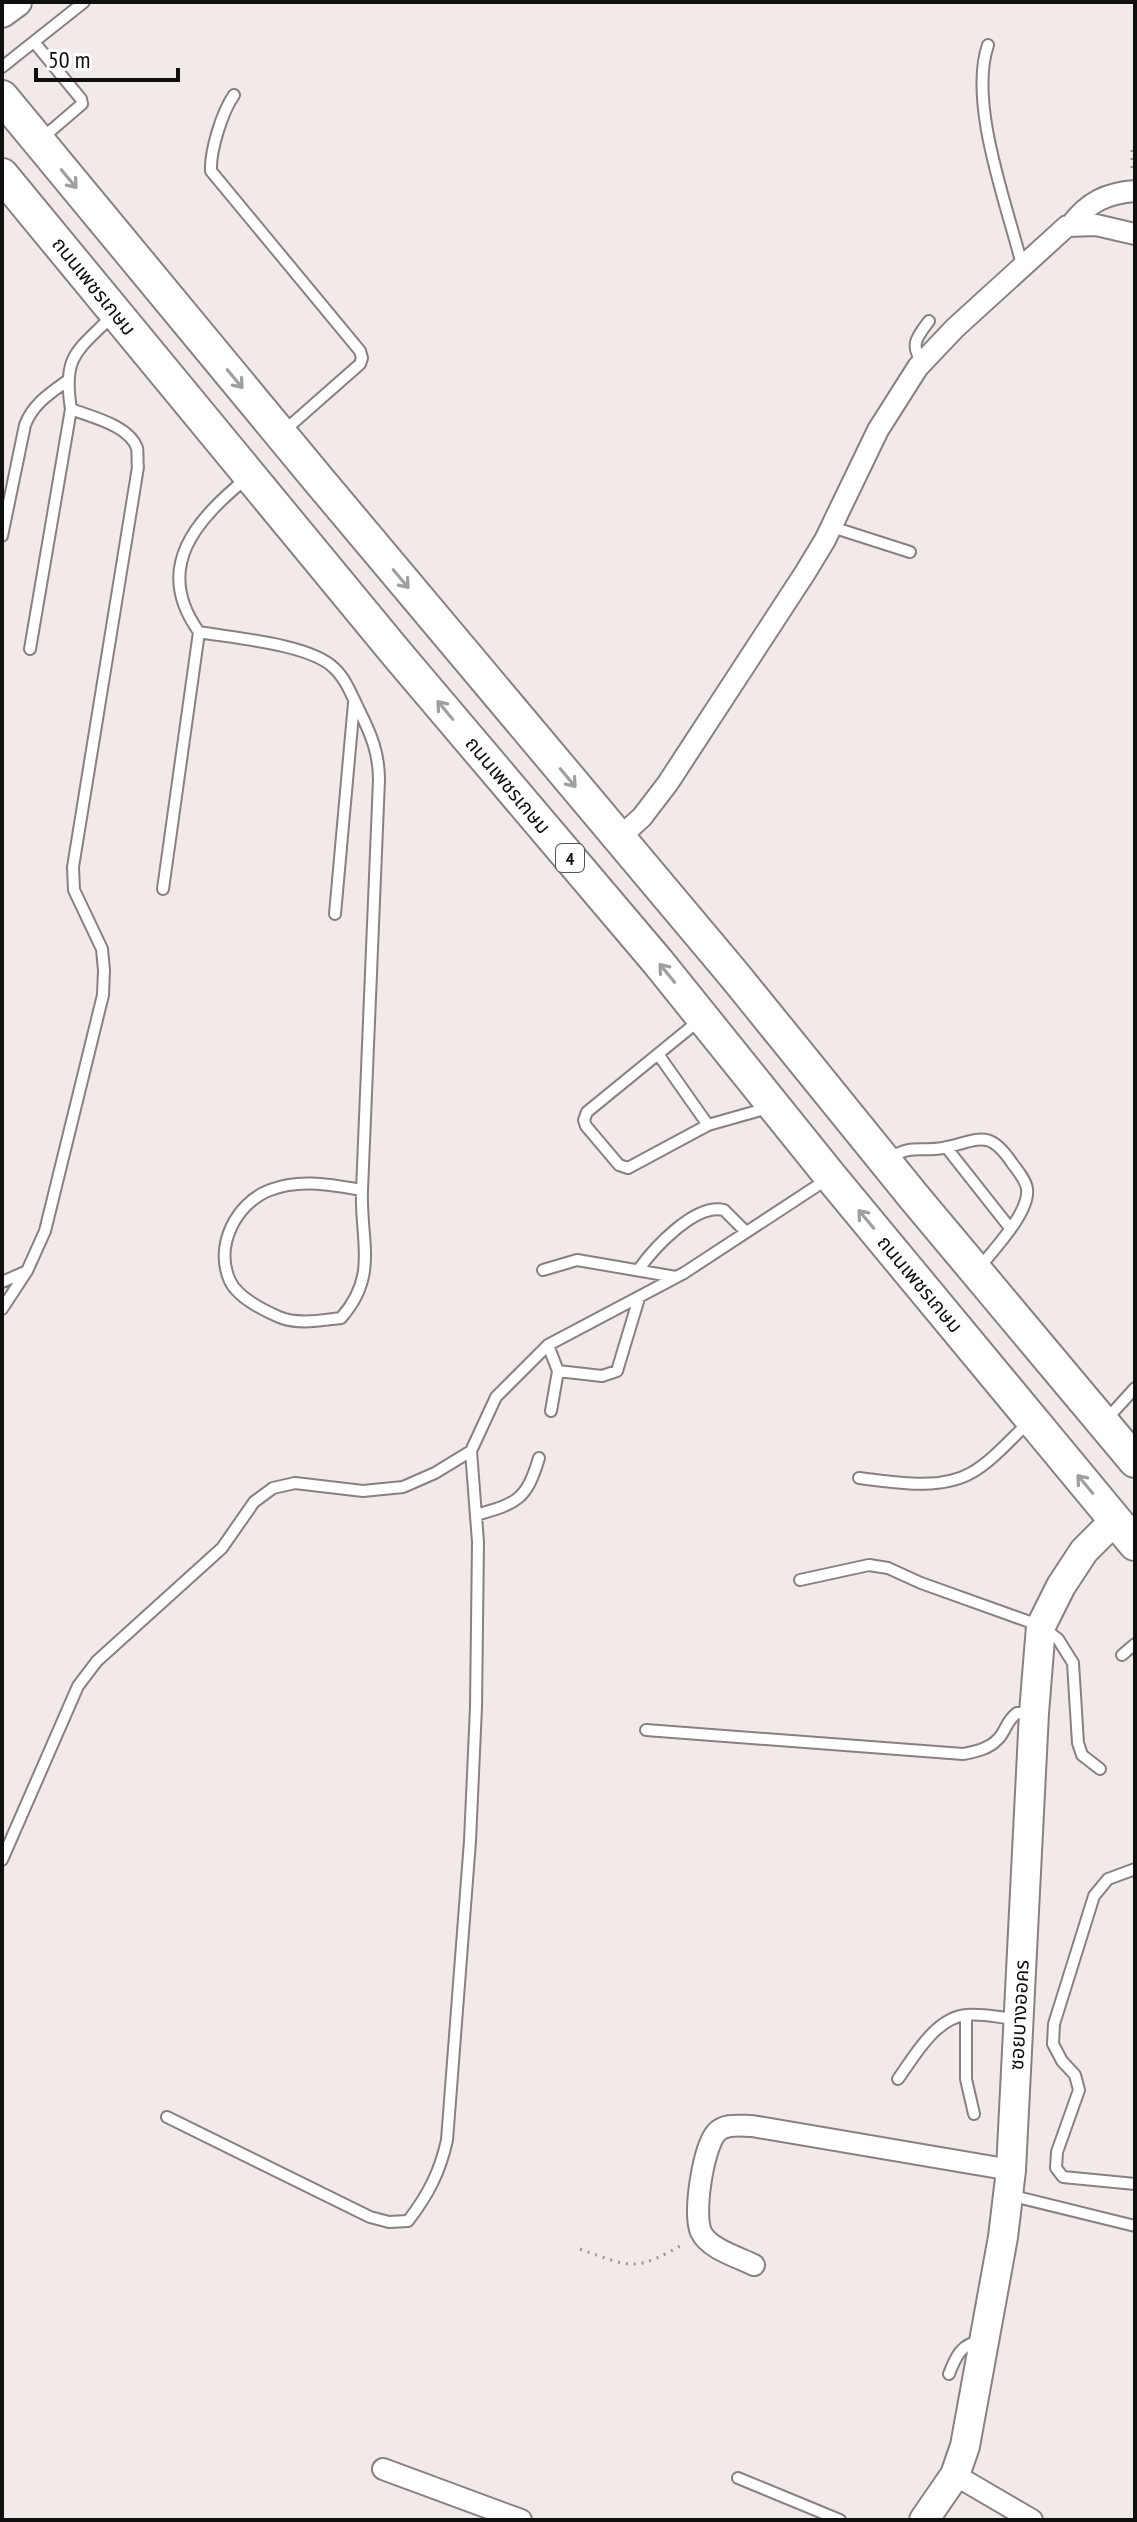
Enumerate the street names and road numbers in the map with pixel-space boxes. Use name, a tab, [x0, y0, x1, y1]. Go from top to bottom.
street label: ถนนเพชรเกษม	[46, 231, 142, 341]
street label: ถนนเพชรเกษม	[460, 731, 556, 839]
road number: 4	[556, 844, 584, 872]
street label: ถนนเพชรเกษม	[872, 1230, 968, 1338]
street label: ซอยบางออคร	[1003, 1959, 1035, 2071]

